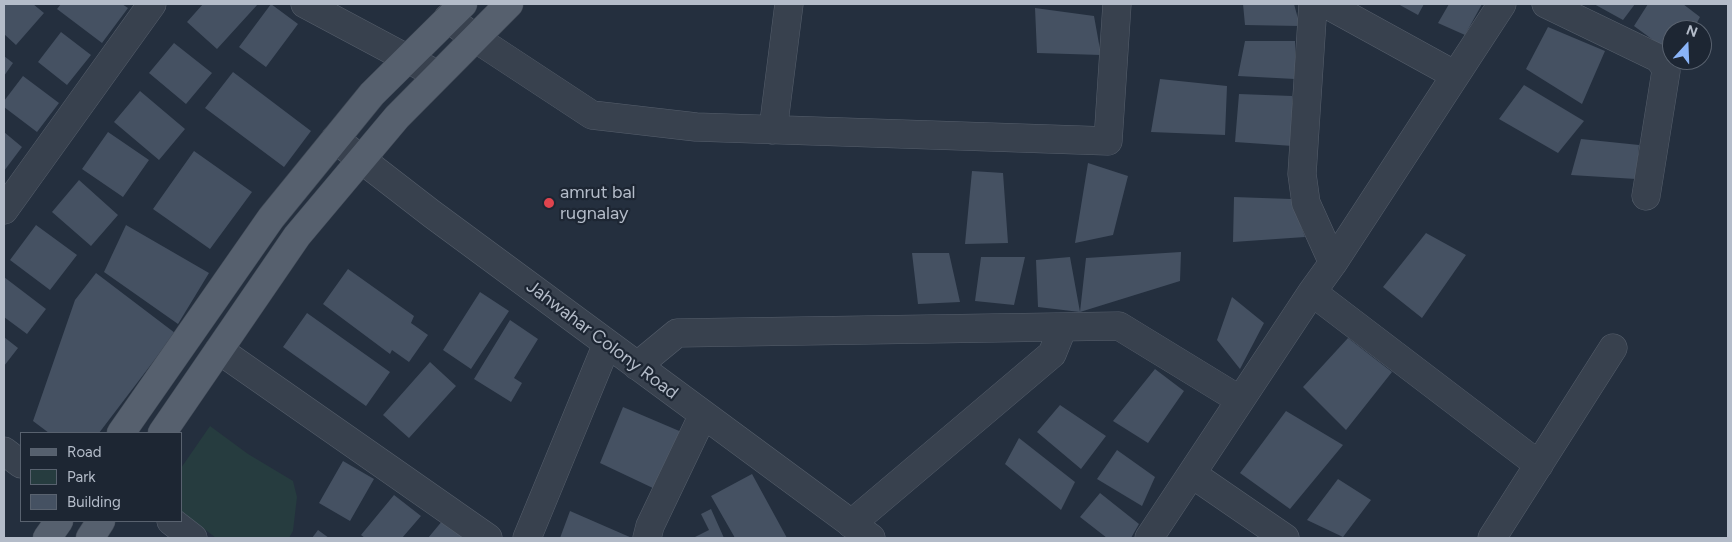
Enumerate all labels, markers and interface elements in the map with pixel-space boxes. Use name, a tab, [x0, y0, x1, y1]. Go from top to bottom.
north arrow	[1662, 20, 1712, 70]
text: N	[1684, 22, 1700, 41]
place label: amrut bal rugnalay	[560, 182, 636, 224]
marker: amrut bal rugnalay	[542, 196, 556, 210]
street label: Jahwahar Colony Road	[522, 276, 682, 404]
legend	[20, 432, 182, 522]
text: Road	[67, 443, 102, 461]
text: Park	[67, 468, 96, 486]
text: Building	[67, 493, 121, 511]

